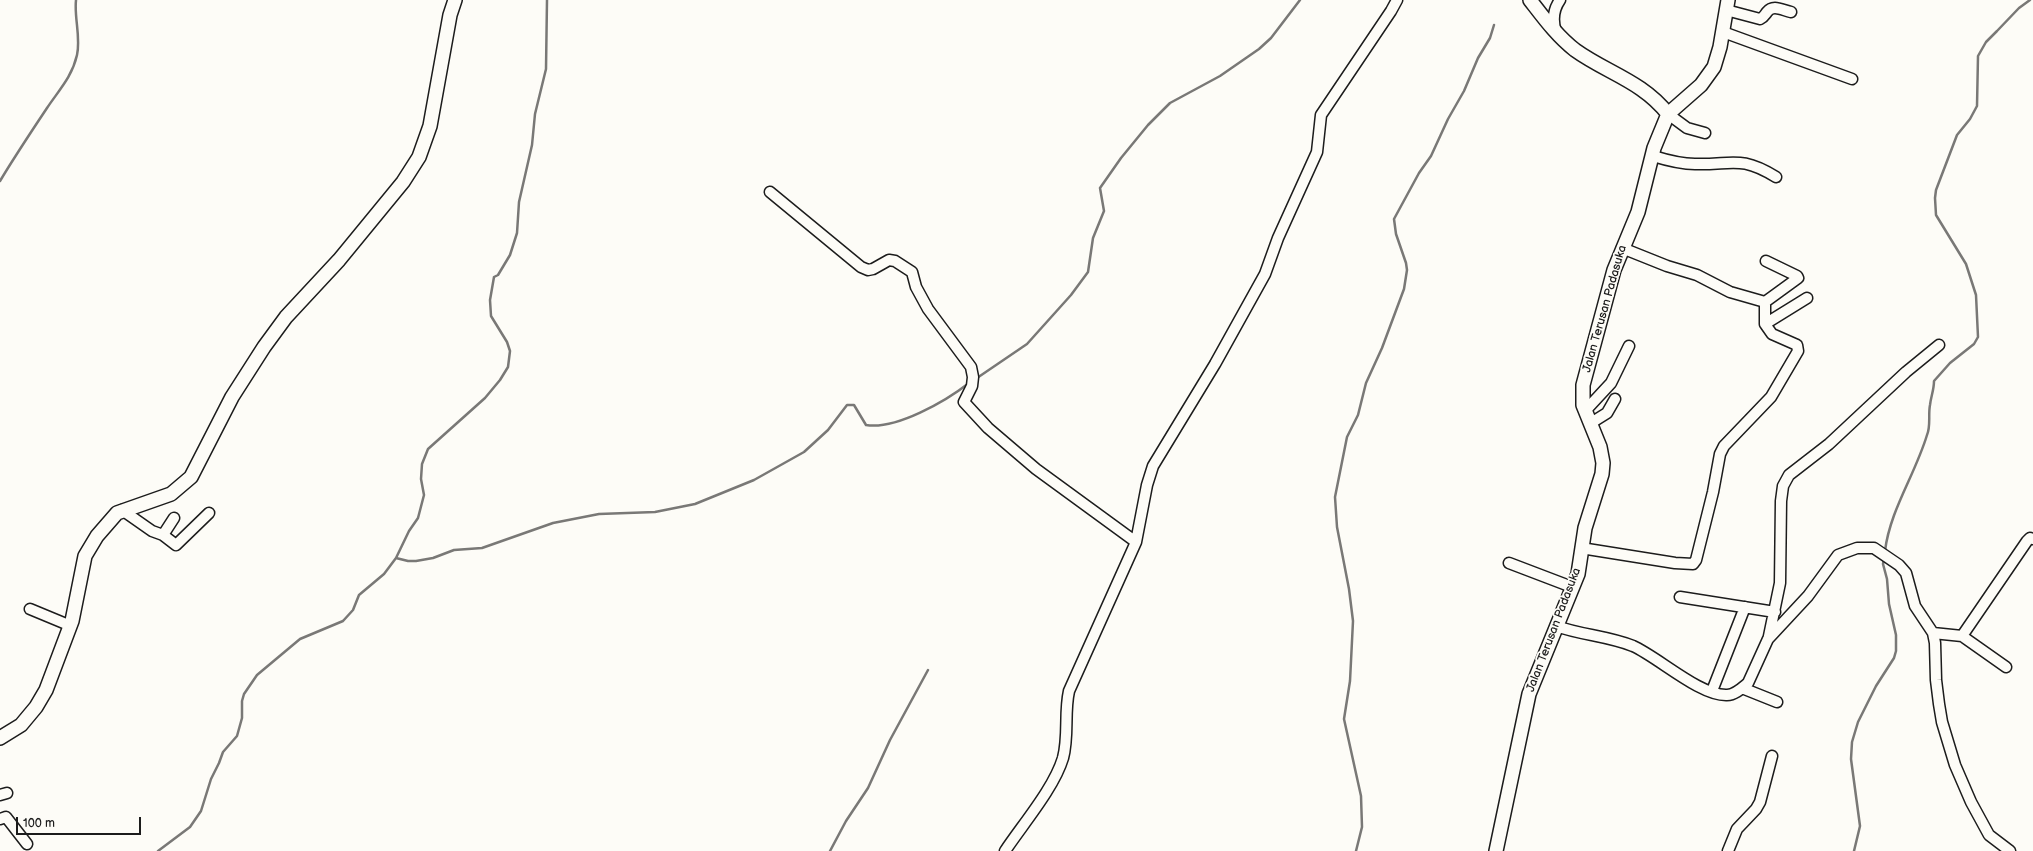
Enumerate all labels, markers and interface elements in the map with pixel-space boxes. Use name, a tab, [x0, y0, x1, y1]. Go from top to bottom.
street label: Jalan Terusan Padasuka	[1580, 244, 1630, 374]
street label: Jalan Terusan Padasuka	[1524, 566, 1584, 694]
scale bar	[18, 809, 143, 835]
text: 100 m	[23, 816, 55, 831]

